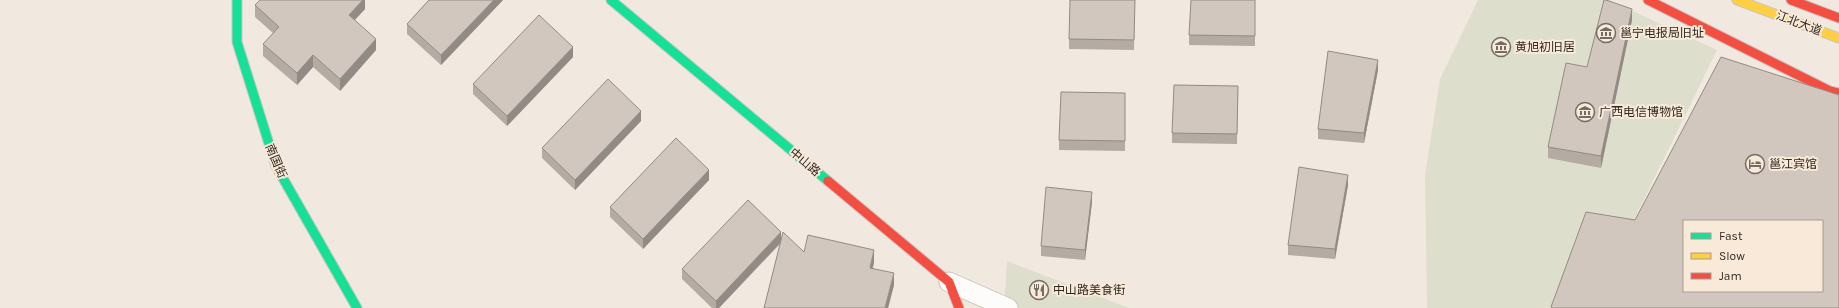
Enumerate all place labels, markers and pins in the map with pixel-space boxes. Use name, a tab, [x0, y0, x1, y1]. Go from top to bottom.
museum icon: 邕宁电报局旧址	[1595, 22, 1617, 44]
place label: 邕宁电报局旧址	[1620, 26, 1704, 40]
museum icon: 黄旭初旧居	[1490, 36, 1512, 58]
place label: 黄旭初旧居	[1515, 40, 1575, 54]
museum icon: 广西电信博物馆	[1574, 101, 1596, 123]
place label: 广西电信博物馆	[1599, 105, 1683, 119]
hotel icon: 邕江宾馆	[1744, 153, 1766, 175]
place label: 邕江宾馆	[1769, 157, 1817, 171]
restaurant icon: 中山路美食街	[1028, 279, 1050, 301]
place label: 中山路美食街	[1053, 283, 1125, 297]

